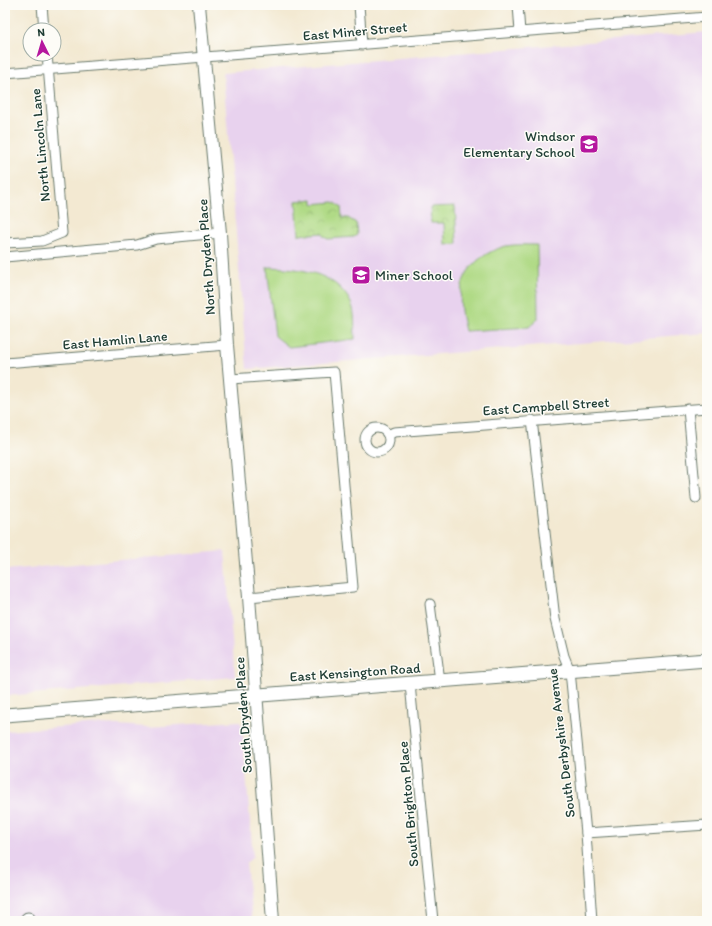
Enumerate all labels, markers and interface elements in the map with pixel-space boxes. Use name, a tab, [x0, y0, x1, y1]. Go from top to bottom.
street label: East Miner Street	[302, 18, 408, 45]
north arrow	[22, 22, 62, 62]
text: N	[37, 26, 45, 39]
street label: North Lincoln Lane	[27, 87, 54, 202]
place label: Windsor Elementary School	[463, 128, 575, 161]
school or university icon: Windsor Elementary School	[578, 133, 600, 155]
street label: North Dryden Place	[194, 198, 219, 316]
school or university icon: Miner School	[350, 264, 372, 286]
place label: Miner School	[375, 267, 453, 284]
street label: East Hamlin Lane	[62, 327, 168, 354]
street label: East Campbell Street	[482, 394, 610, 419]
street label: South Dryden Place	[231, 656, 256, 774]
street label: East Kensington Road	[289, 659, 421, 686]
street label: South Derbyshire Avenue	[544, 667, 579, 819]
street label: South Brighton Place	[395, 740, 422, 868]

